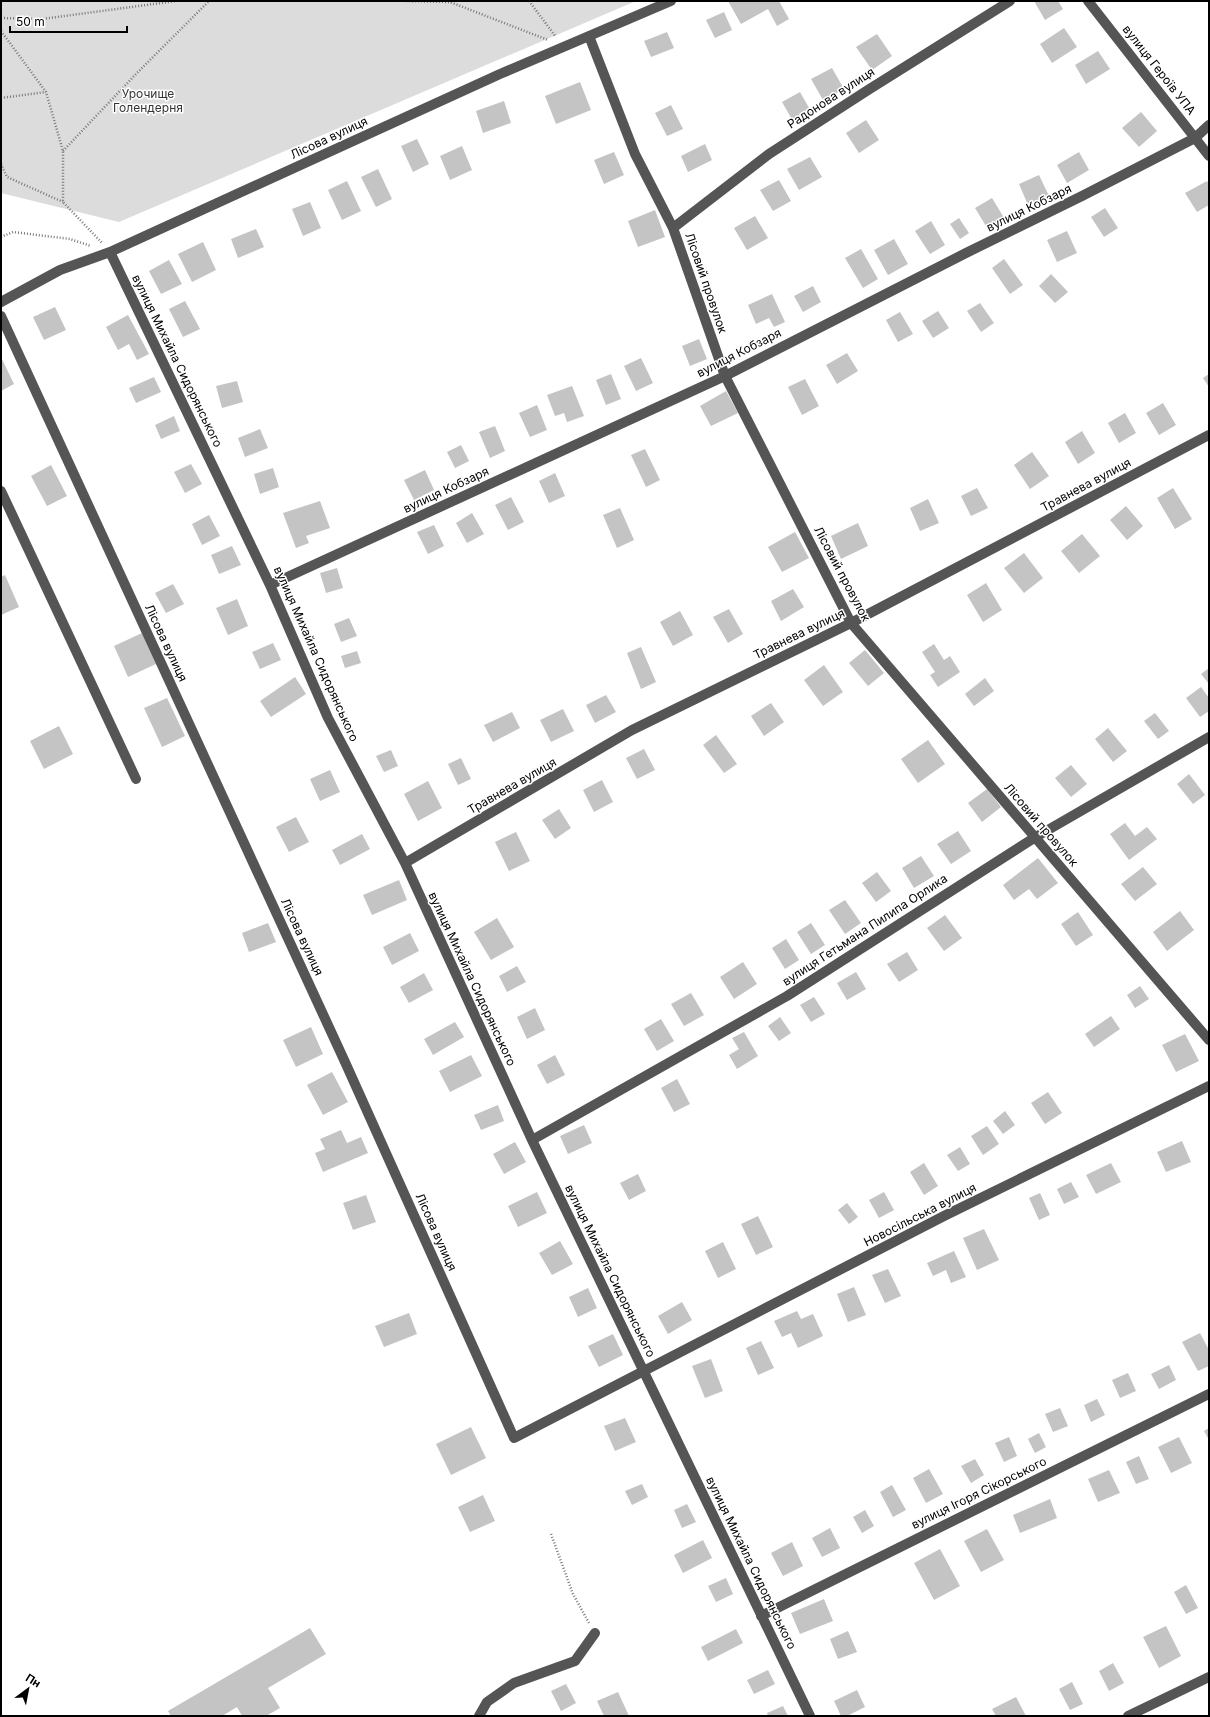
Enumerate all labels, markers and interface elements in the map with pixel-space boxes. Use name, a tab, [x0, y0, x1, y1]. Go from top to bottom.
scale bar	[10, 8, 127, 34]
text: 50 m	[16, 14, 45, 29]
street label: вулиця Героїв УПА	[1120, 22, 1199, 118]
street label: Радонова вулиця	[784, 64, 877, 131]
park label: Урочище Голендерня	[113, 86, 183, 115]
street label: Лісова вулиця	[288, 113, 370, 162]
street label: вулиця Кобзаря	[984, 180, 1074, 235]
street label: Лісовий провулок	[682, 231, 731, 336]
street label: вулиця Михайла Сидорянського	[129, 272, 226, 450]
street label: вулиця Кобзаря	[694, 325, 783, 380]
street label: Травнева вулиця	[1038, 455, 1133, 515]
street label: вулиця Кобзаря	[401, 463, 491, 516]
street label: Лісовий провулок	[811, 524, 874, 624]
street label: вулиця Михайла Сидорянського	[271, 564, 362, 744]
street label: Лісова вулиця	[142, 602, 191, 684]
street label: Травнева вулиця	[751, 605, 847, 662]
street label: Травнева вулиця	[465, 754, 559, 817]
street label: Лісовий провулок	[1001, 780, 1082, 870]
street label: вулиця Гетьмана Пилипа Орлика	[779, 871, 950, 989]
street label: вулиця Михайла Сидорянського	[425, 889, 519, 1068]
street label: Лісова вулиця	[278, 896, 327, 978]
street label: Новосільська вулиця	[861, 1180, 979, 1249]
street label: вулиця Михайла Сидорянського	[562, 1182, 659, 1360]
street label: Лісова вулиця	[413, 1191, 460, 1273]
street label: вулиця Ігоря Сікорського	[909, 1453, 1049, 1532]
street label: вулиця Михайла Сидорянського	[703, 1474, 800, 1652]
north arrow	[8, 1669, 48, 1709]
text: Пн	[23, 1671, 44, 1691]

